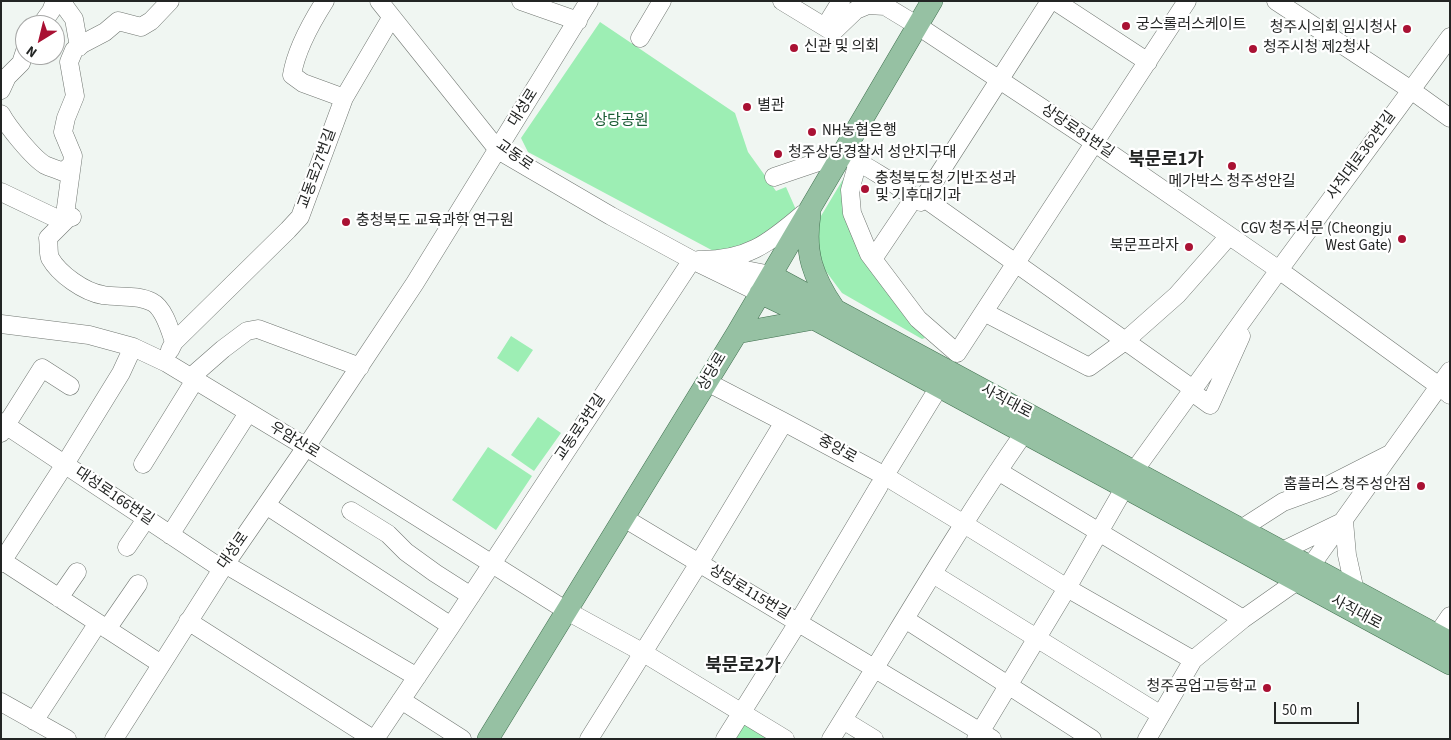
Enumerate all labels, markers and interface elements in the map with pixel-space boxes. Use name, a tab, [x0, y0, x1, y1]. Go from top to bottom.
north arrow	[15, 15, 65, 65]
place label: 궁스롤러스케이트	[1136, 17, 1246, 35]
marker: 궁스롤러스케이트	[1120, 20, 1132, 32]
place label: 청주시의회 임시청사	[1270, 20, 1397, 38]
marker: 청주시의회 임시청사	[1401, 23, 1413, 35]
place label: 신관 및 의회	[804, 39, 879, 57]
text: N	[22, 40, 41, 62]
place label: 청주시청 제2청사	[1263, 40, 1370, 58]
marker: 신관 및 의회	[788, 42, 800, 54]
marker: 청주시청 제2청사	[1247, 43, 1259, 55]
street label: 대성로	[505, 86, 543, 130]
place label: 별관	[757, 98, 785, 116]
marker: 별관	[741, 101, 753, 113]
street label: 상당로81번길	[1037, 101, 1117, 163]
street label: 사직대로362번길	[1324, 108, 1400, 204]
park label: 상당공원	[593, 113, 649, 131]
place label: NH농협은행	[822, 123, 897, 141]
street label: 교동로27번길	[295, 126, 341, 212]
marker: NH농협은행	[806, 126, 818, 138]
street label: 교동로	[492, 137, 536, 175]
place label: 청주상당경찰서 성안지구대	[788, 145, 957, 163]
marker: 청주상당경찰서 성안지구대	[772, 148, 784, 160]
district label: 북문로1가	[1128, 150, 1204, 172]
marker: 메가박스 청주성안길	[1226, 160, 1238, 172]
place label: 충청북도청 기반조성과 및 기후대기과	[875, 171, 1016, 206]
place label: 메가박스 청주성안길	[1168, 174, 1296, 192]
marker: 충청북도청 기반조성과 및 기후대기과	[859, 183, 871, 195]
place label: 충청북도 교육과학 연구원	[356, 213, 514, 231]
marker: 충청북도 교육과학 연구원	[340, 216, 352, 228]
place label: CGV 청주서문 (Cheongju West Gate)	[1241, 221, 1392, 256]
marker: CGV 청주서문 (Cheongju West Gate)	[1396, 233, 1408, 245]
place label: 북문프라자	[1110, 238, 1179, 256]
marker: 북문프라자	[1183, 241, 1195, 253]
street label: 상당로	[695, 350, 731, 394]
street label: 사직대로	[977, 381, 1035, 423]
street label: 교동로3번길	[552, 391, 610, 465]
street label: 우암산로	[266, 419, 322, 463]
street label: 중앙로	[815, 432, 859, 468]
street label: 대성로166번길	[71, 464, 157, 530]
place label: 홈플러스 청주성안점	[1284, 477, 1411, 495]
marker: 홈플러스 청주성안점	[1415, 480, 1427, 492]
street label: 대성로	[215, 529, 253, 573]
street label: 상당로115번길	[705, 562, 793, 624]
street label: 사직대로	[1327, 592, 1385, 634]
district label: 북문로2가	[705, 656, 781, 678]
place label: 청주공업고등학교	[1147, 679, 1257, 697]
marker: 청주공업고등학교	[1261, 682, 1273, 694]
scale bar	[1276, 692, 1361, 724]
text: 50 m	[1282, 700, 1312, 721]

